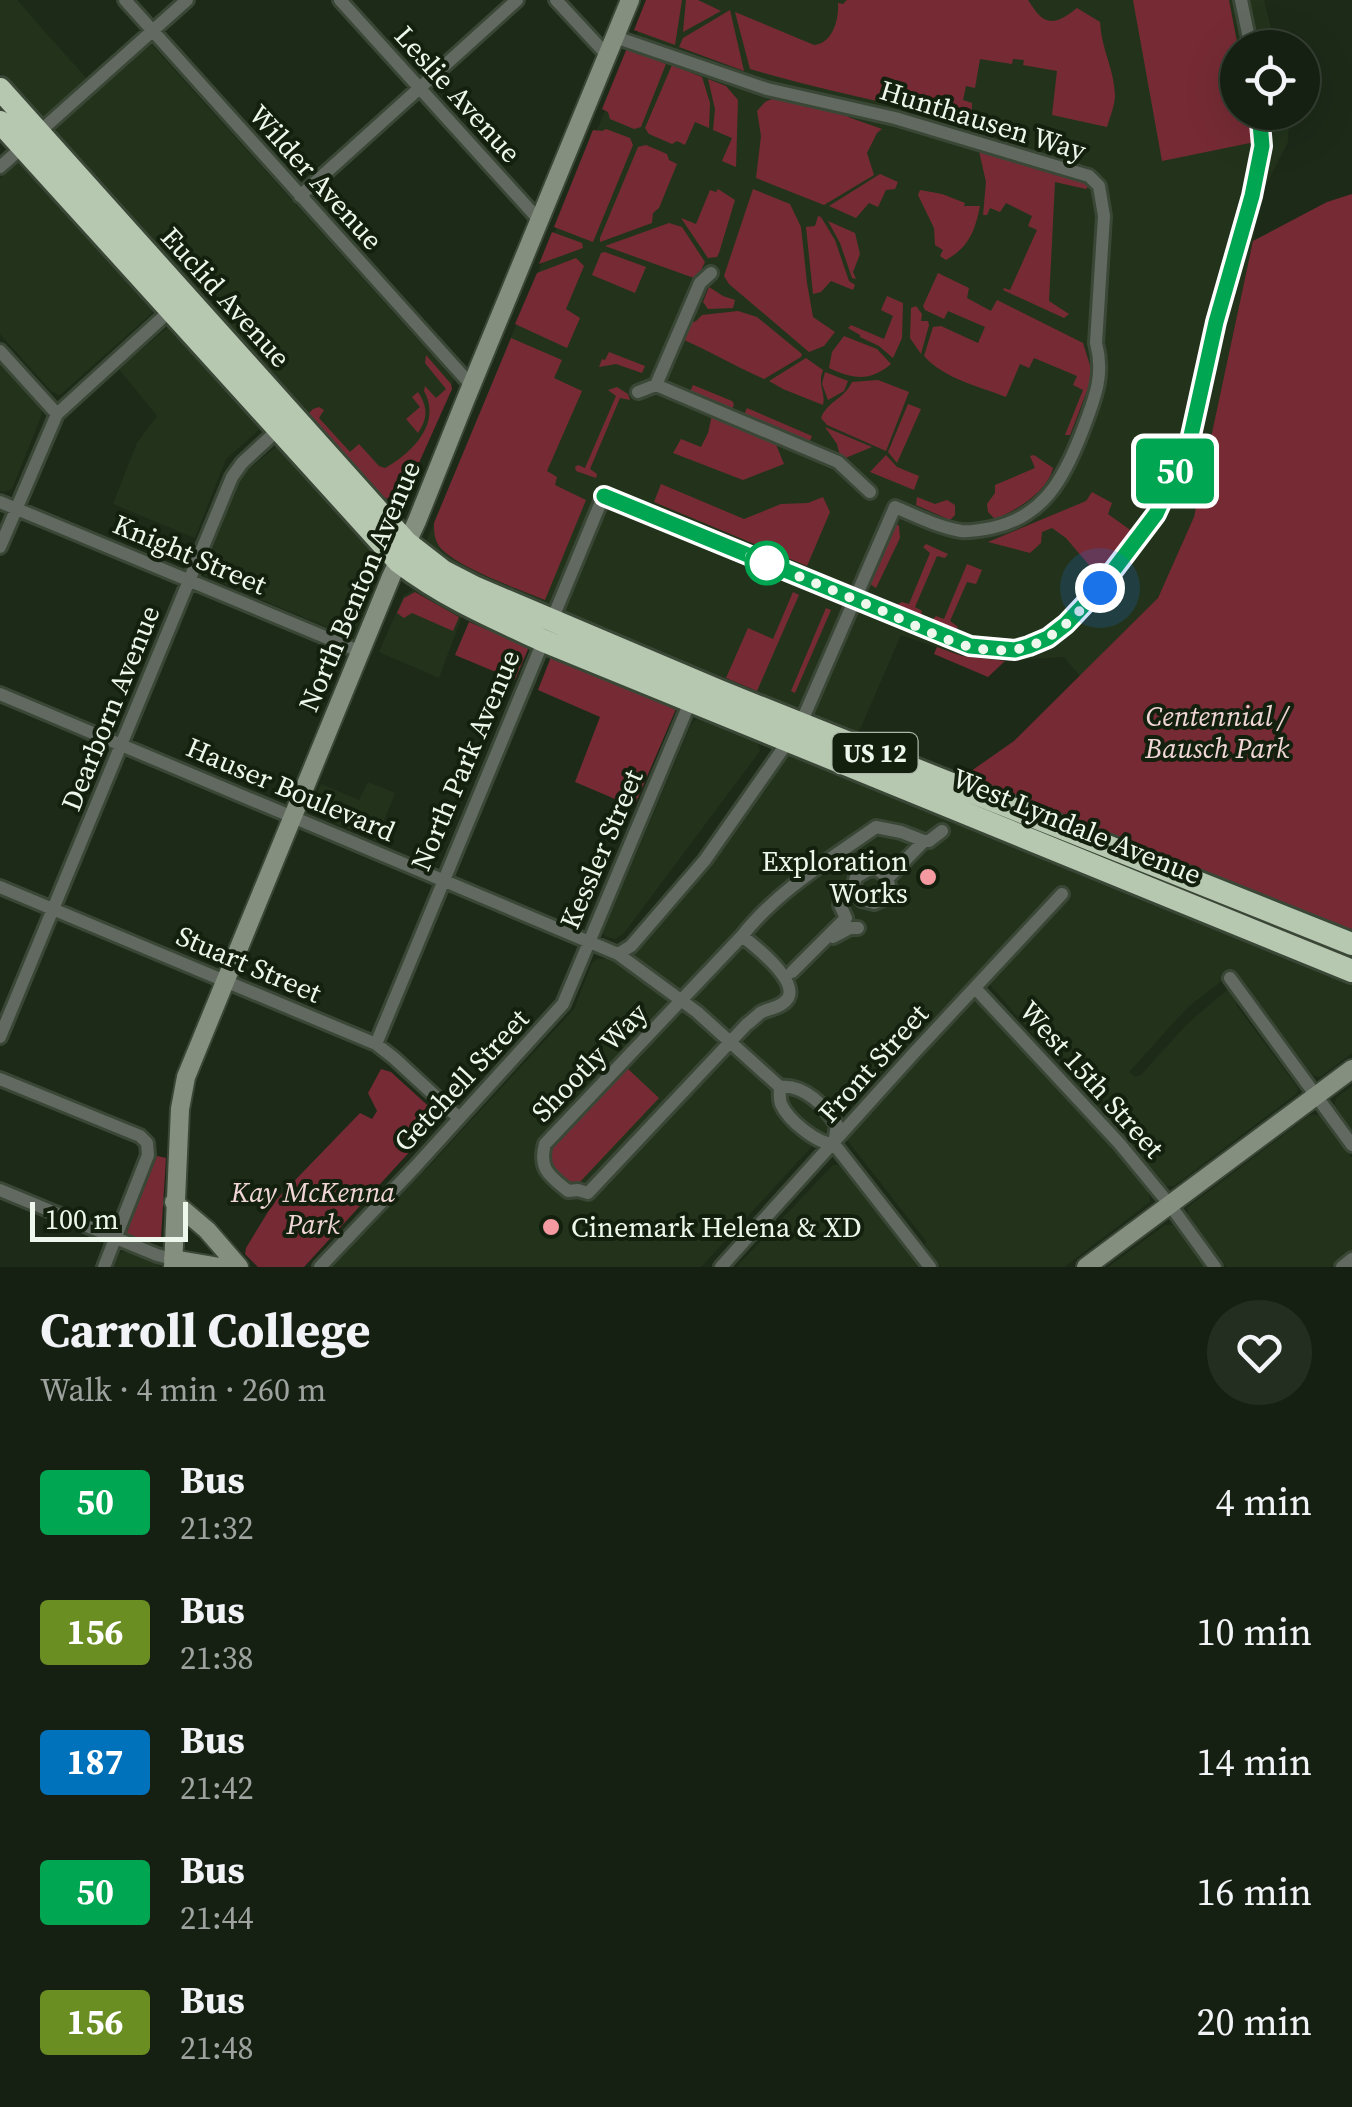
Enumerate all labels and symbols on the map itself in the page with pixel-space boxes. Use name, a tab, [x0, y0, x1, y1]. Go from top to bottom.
street label: Leslie Avenue	[386, 17, 530, 171]
street label: Hunthausen Way	[875, 71, 1091, 170]
street label: Wilder Avenue	[240, 96, 392, 258]
street label: Euclid Avenue	[153, 219, 299, 375]
line badge: 50	[1130, 438, 1220, 504]
street label: North Benton Avenue	[289, 455, 429, 717]
street label: Knight Street	[108, 505, 273, 604]
unlabelled marker	[746, 542, 788, 584]
your location	[1075, 563, 1125, 613]
street label: Dearborn Avenue	[51, 600, 169, 816]
street label: North Park Avenue	[401, 644, 529, 876]
park label: Centennial / Bausch Park	[1144, 697, 1291, 767]
street label: Hauser Boulevard	[181, 728, 401, 850]
road number: US 12	[832, 733, 918, 773]
street label: West Lyndale Avenue	[947, 759, 1207, 893]
street label: Kessler Street	[550, 763, 652, 935]
place label: Exploration Works	[762, 842, 908, 912]
marker: Exploration Works	[917, 866, 939, 888]
street label: Stuart Street	[171, 916, 328, 1012]
street label: West 15th Street	[1011, 992, 1174, 1167]
street label: Shootly Way	[523, 994, 656, 1130]
street label: Front Street	[810, 995, 937, 1130]
street label: Getchell Street	[385, 1000, 538, 1160]
park label: Kay McKenna Park	[230, 1173, 396, 1243]
scale bar	[30, 1197, 188, 1242]
place label: Cinemark Helena & XD	[571, 1208, 862, 1246]
marker: Cinemark Helena & XD	[540, 1216, 562, 1238]

